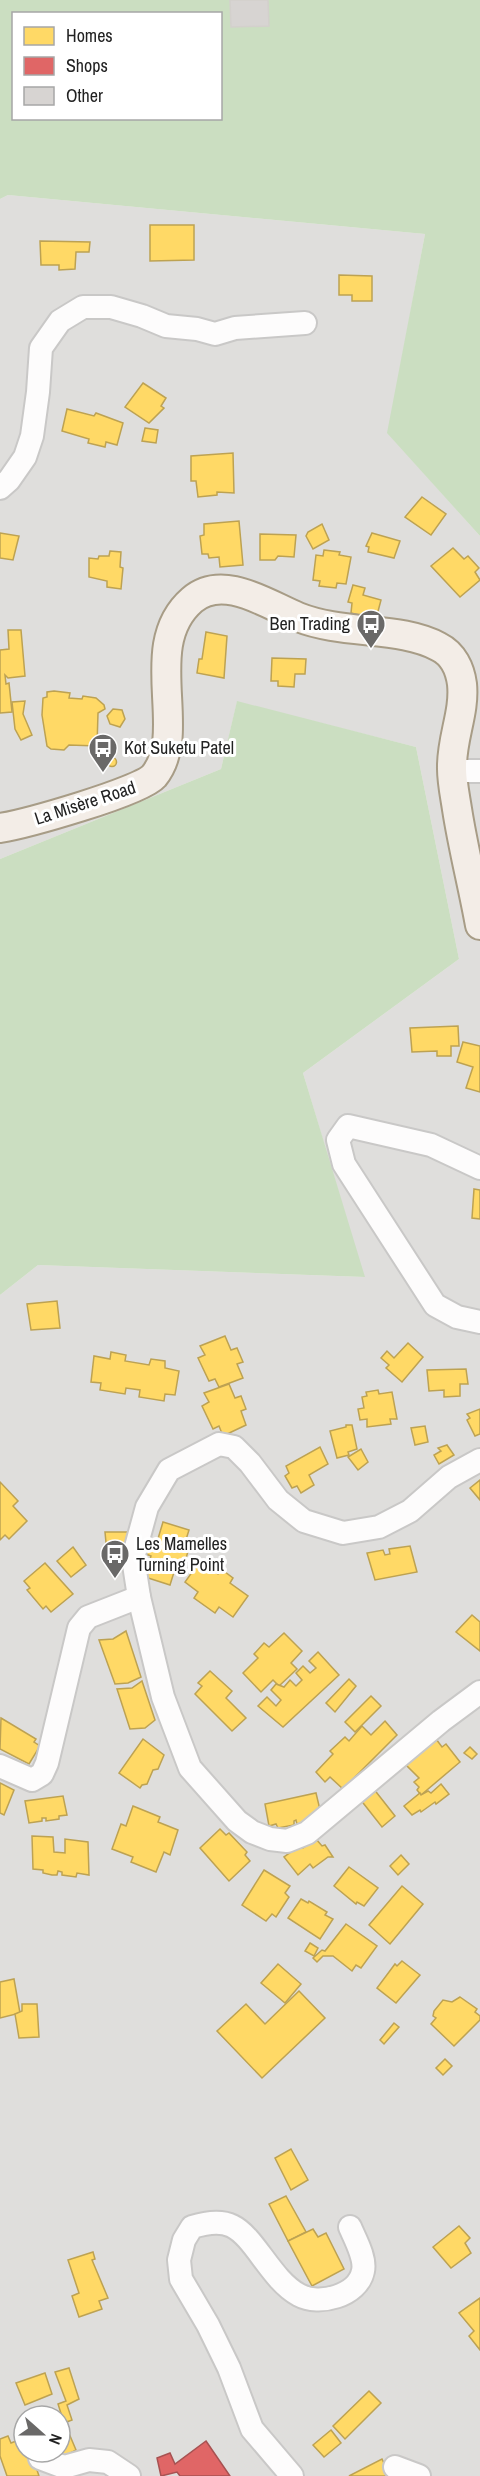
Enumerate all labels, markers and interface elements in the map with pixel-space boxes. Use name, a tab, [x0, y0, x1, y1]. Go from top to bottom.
legend	[12, 12, 222, 120]
text: Homes	[66, 23, 113, 48]
text: Shops	[66, 53, 108, 78]
text: Other	[66, 83, 103, 108]
bus stop icon: Ben Trading	[355, 608, 387, 650]
place label: Ben Trading	[270, 611, 351, 636]
bus stop icon: Kot Suketu Patel	[87, 732, 119, 774]
place label: Kot Suketu Patel	[124, 735, 234, 760]
street label: La Misère Road	[31, 774, 139, 831]
place label: Les Mamelles Turning Point	[136, 1531, 227, 1577]
bus stop icon: Les Mamelles Turning Point	[99, 1538, 131, 1580]
north arrow	[12, 2404, 72, 2464]
text: N	[44, 2431, 68, 2448]

